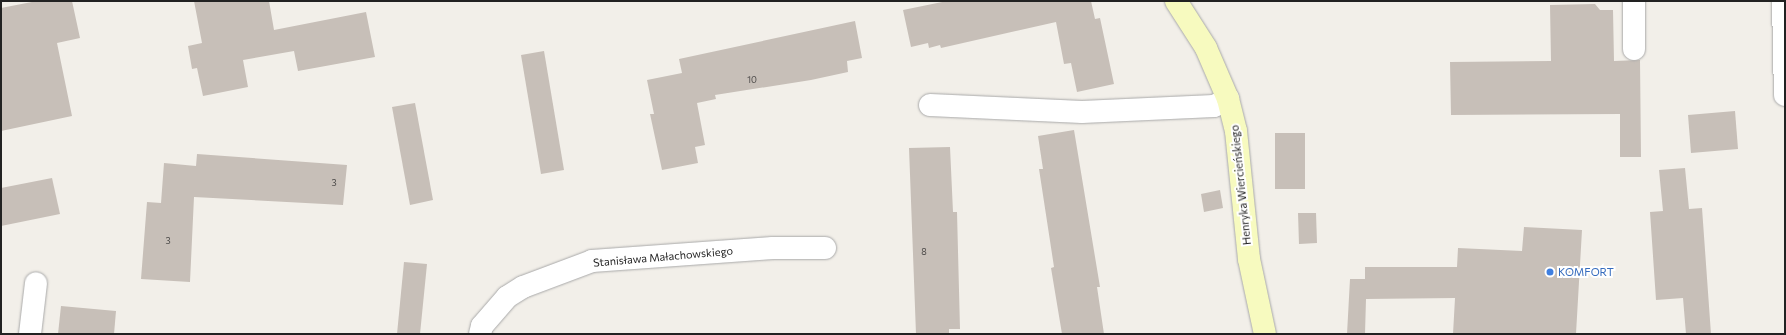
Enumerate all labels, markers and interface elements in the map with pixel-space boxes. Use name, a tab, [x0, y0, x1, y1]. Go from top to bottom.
house number: 10	[747, 75, 757, 85]
street label: Henryka Wiercieńskiego	[1228, 124, 1254, 246]
house number: 3	[331, 178, 337, 188]
house number: 3	[165, 236, 171, 246]
street label: Stanisława Małachowskiego	[592, 244, 734, 270]
house number: 8	[921, 247, 927, 257]
place label: KOMFORT	[1558, 265, 1614, 279]
marker: KOMFORT	[1545, 267, 1555, 277]

